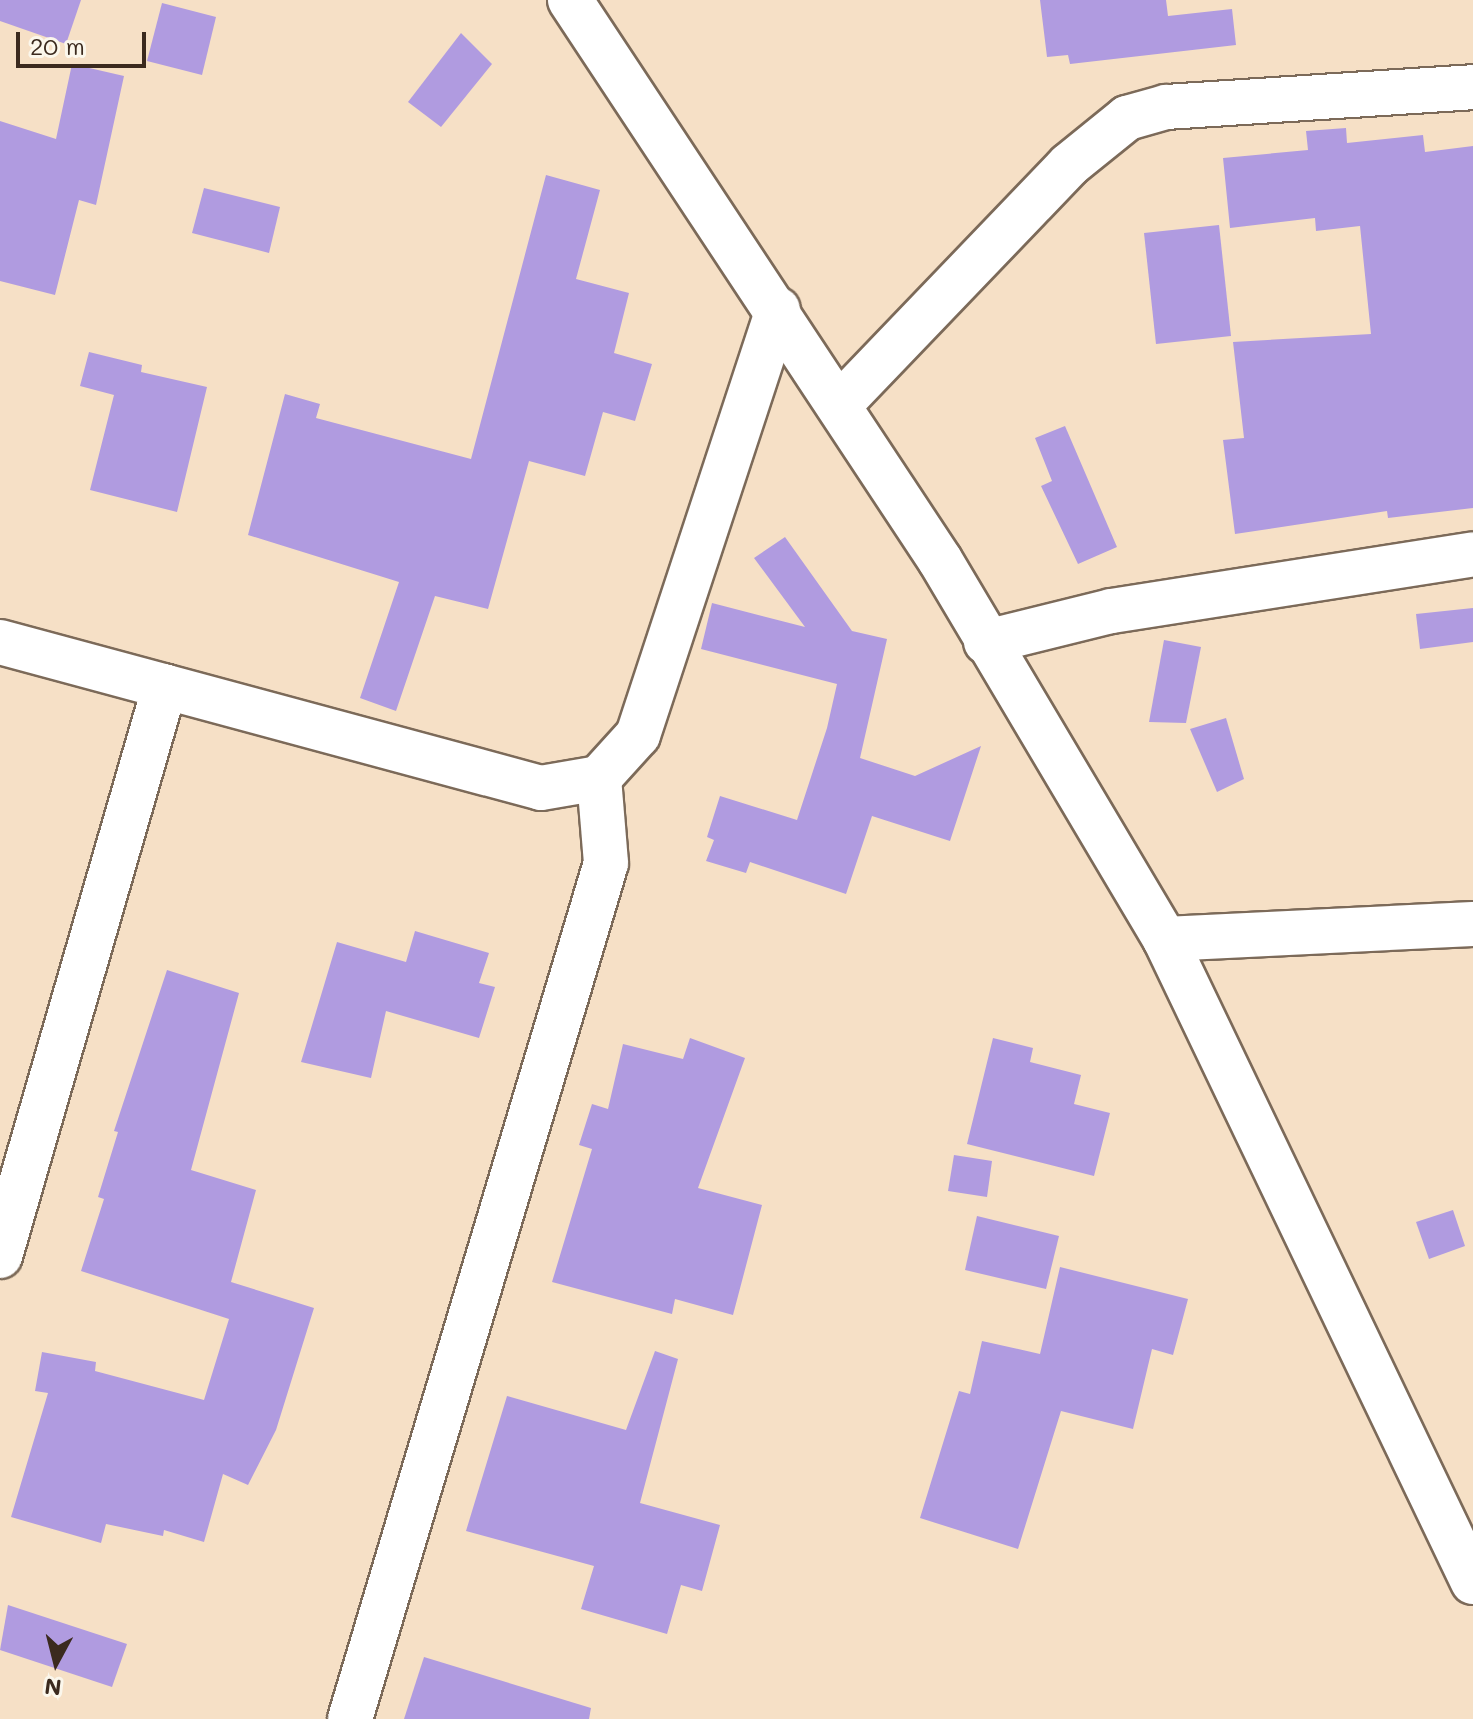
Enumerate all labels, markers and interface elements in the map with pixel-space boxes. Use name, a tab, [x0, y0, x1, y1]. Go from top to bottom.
scale bar	[20, 16, 150, 66]
text: 20 m	[30, 30, 85, 61]
north arrow	[16, 1623, 96, 1703]
text: N	[43, 1672, 63, 1703]

